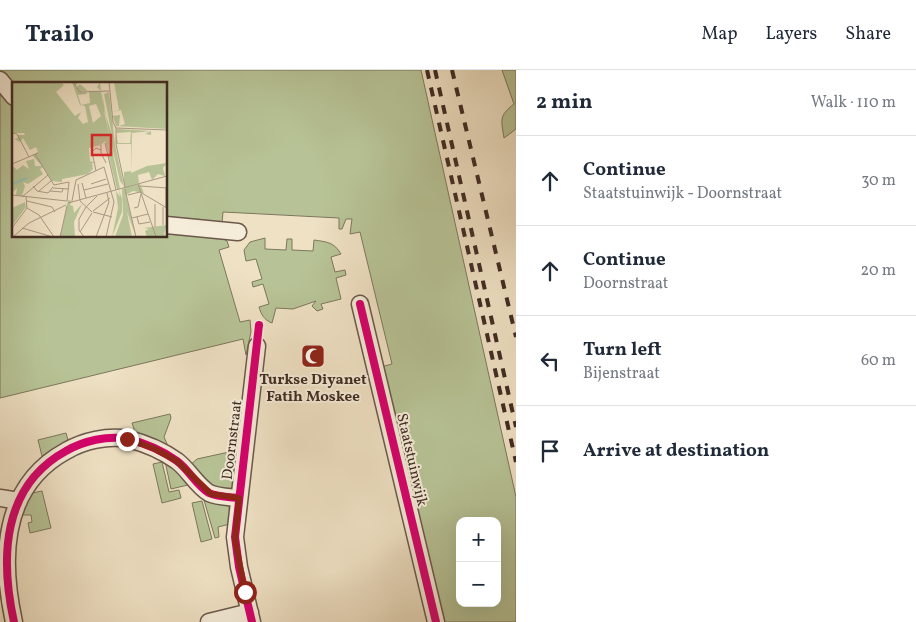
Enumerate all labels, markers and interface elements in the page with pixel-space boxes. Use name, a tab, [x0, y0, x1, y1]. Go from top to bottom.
text: Trailo	[25, 18, 94, 52]
text: Map	[701, 22, 737, 47]
text: Layers	[765, 22, 817, 47]
text: Share	[845, 22, 891, 47]
inset map	[12, 82, 168, 238]
text: 2 min	[536, 88, 593, 117]
text: Walk · 110 m	[811, 92, 896, 114]
text: Continue	[583, 157, 666, 183]
icon: ahead	[536, 167, 564, 195]
text: 30 m	[861, 170, 896, 192]
text: Staatstuinwijk - Doornstraat	[583, 183, 782, 205]
text: Continue	[583, 247, 666, 273]
icon: ahead	[536, 257, 564, 285]
text: 20 m	[861, 260, 896, 282]
text: Doornstraat	[583, 273, 668, 295]
text: Turn left	[583, 337, 662, 363]
mosque icon: Turkse Diyanet Fatih Moskee	[300, 343, 326, 369]
icon: left	[536, 347, 564, 375]
text: 60 m	[861, 350, 896, 372]
text: Bijenstraat	[583, 363, 660, 385]
place label: Turkse Diyanet Fatih Moskee	[259, 370, 367, 408]
street label: Doornstraat	[218, 399, 248, 481]
street label: Staatstuinwijk	[390, 411, 432, 509]
route end	[116, 428, 139, 451]
icon: arrive	[536, 437, 564, 465]
text: Arrive at destination	[583, 438, 769, 464]
map controls	[456, 517, 501, 607]
button: +	[456, 517, 501, 562]
button: −	[456, 562, 501, 607]
route start	[234, 581, 257, 604]

